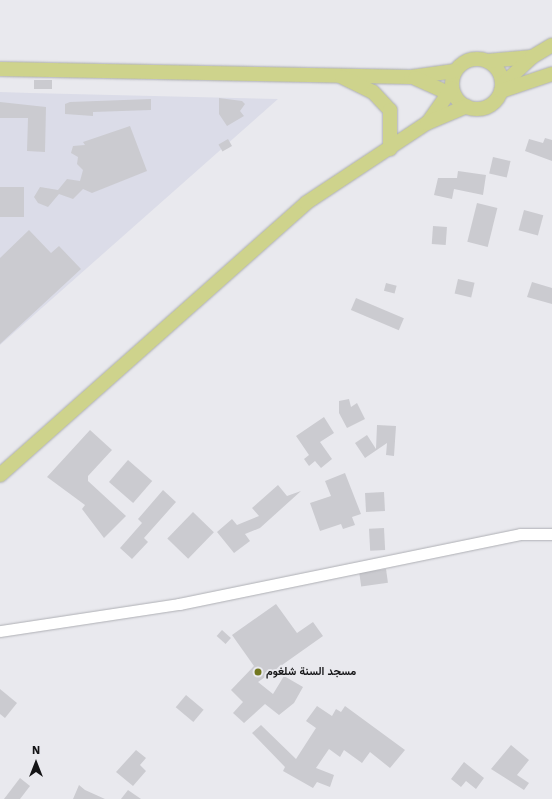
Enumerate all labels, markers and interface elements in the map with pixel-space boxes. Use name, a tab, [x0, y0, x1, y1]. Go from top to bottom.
place label: مسجد السنة شلغوم	[266, 665, 356, 679]
marker: مسجد السنة شلغوم	[253, 667, 263, 677]
north arrow	[16, 743, 56, 783]
text: N	[32, 744, 40, 757]

